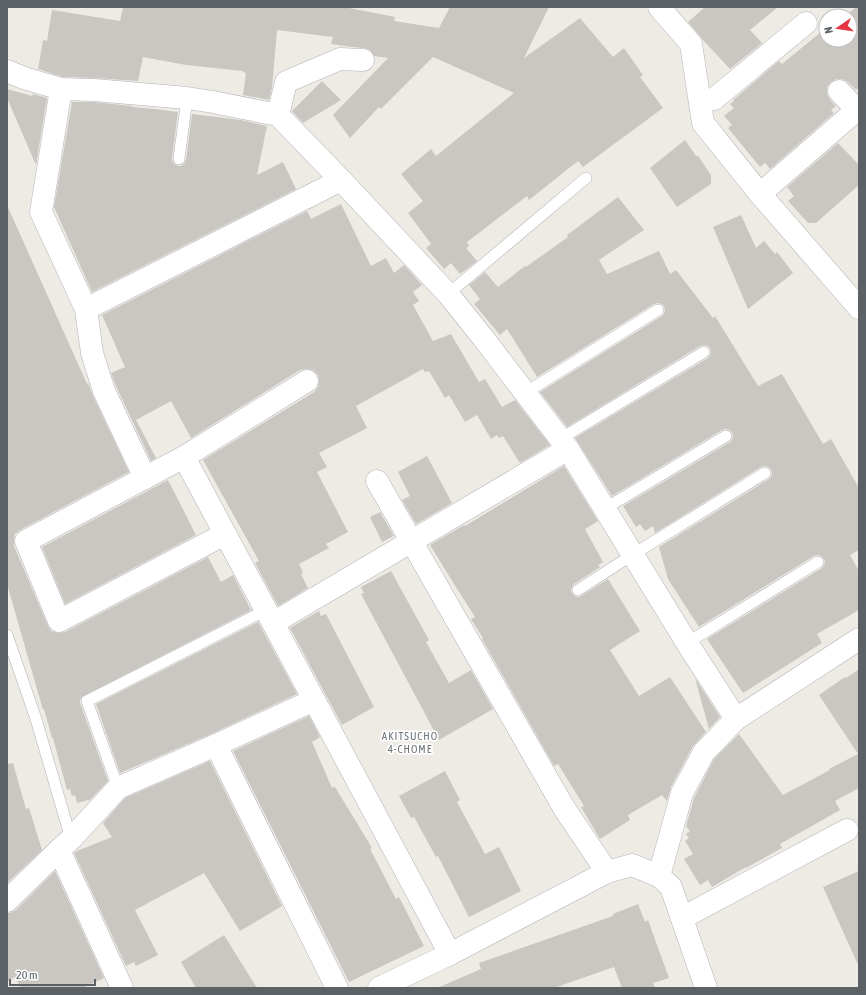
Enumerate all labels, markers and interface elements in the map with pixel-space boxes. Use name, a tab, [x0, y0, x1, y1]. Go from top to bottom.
north arrow	[818, 8, 858, 48]
text: N	[822, 26, 835, 35]
district label: AKITSUCHO 4-CHOME	[382, 730, 438, 755]
scale bar	[10, 961, 95, 987]
text: 20 m	[16, 968, 38, 982]

